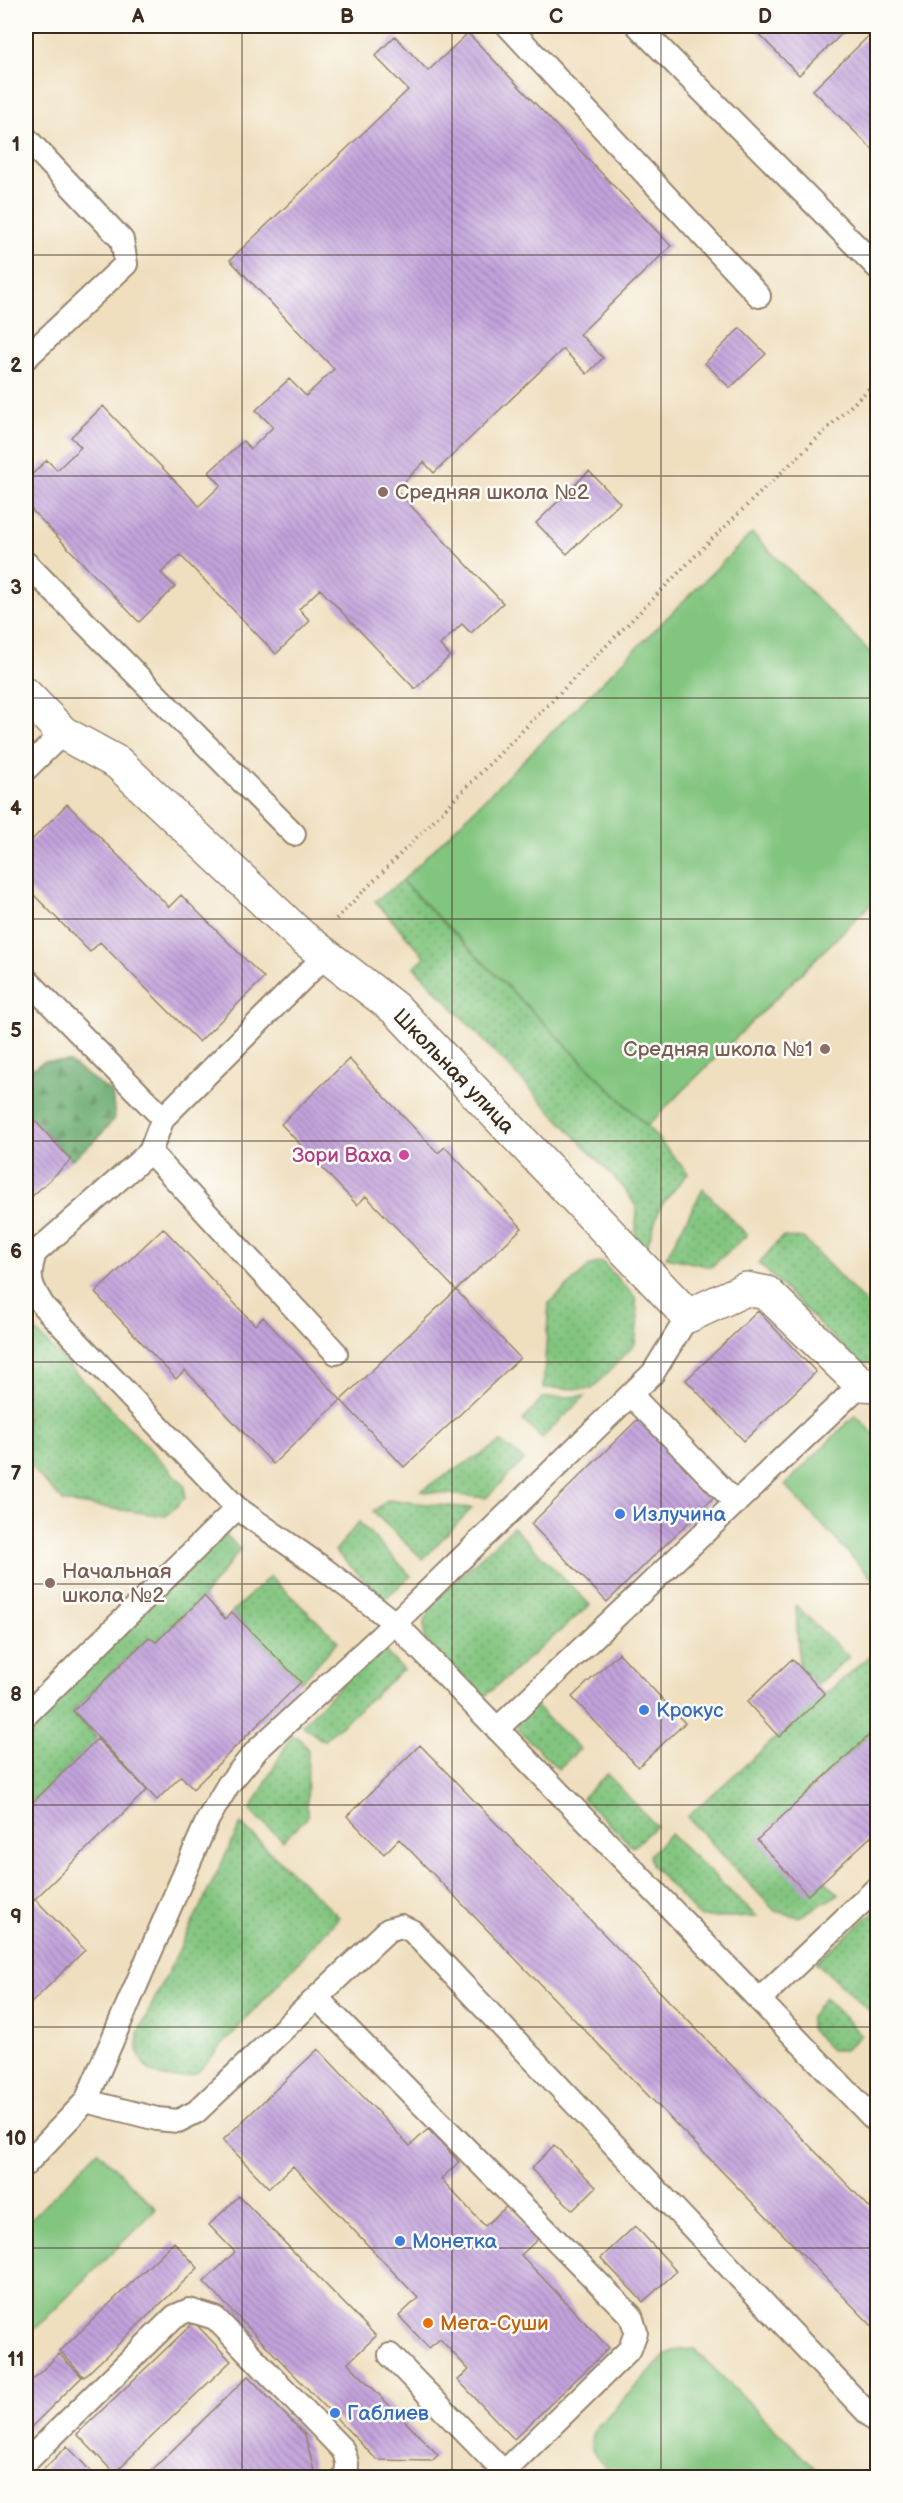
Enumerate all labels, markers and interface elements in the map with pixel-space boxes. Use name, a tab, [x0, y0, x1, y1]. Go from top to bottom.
text: A	[131, 5, 145, 29]
text: B	[340, 5, 354, 29]
text: C	[549, 5, 563, 29]
text: D	[758, 5, 772, 29]
text: 1	[12, 133, 20, 157]
text: 2	[10, 354, 22, 378]
place label: Средняя школа №2	[395, 480, 590, 505]
marker: Средняя школа №2	[376, 485, 390, 499]
text: 3	[10, 576, 22, 600]
text: 4	[10, 797, 22, 821]
street label: Школьная улица	[388, 1004, 520, 1139]
text: 5	[10, 1019, 22, 1043]
place label: Средняя школа №1	[623, 1037, 813, 1062]
marker: Средняя школа №1	[818, 1042, 832, 1056]
place label: Зори Ваха	[292, 1143, 393, 1168]
marker: Зори Ваха	[397, 1148, 411, 1162]
text: 6	[10, 1240, 22, 1264]
text: 7	[10, 1462, 22, 1486]
place label: Излучина	[632, 1502, 727, 1527]
marker: Излучина	[613, 1507, 627, 1521]
place label: Начальная школа №2	[62, 1559, 172, 1608]
marker: Начальная школа №2	[43, 1576, 57, 1590]
text: 8	[10, 1683, 22, 1707]
place label: Крокус	[656, 1698, 724, 1723]
marker: Крокус	[637, 1703, 651, 1717]
text: 9	[10, 1905, 22, 1929]
text: 10	[6, 2127, 26, 2151]
place label: Монетка	[412, 2229, 498, 2254]
marker: Монетка	[393, 2234, 407, 2248]
place label: Мега-Суши	[440, 2311, 549, 2336]
marker: Мега-Суши	[421, 2316, 435, 2330]
text: 11	[8, 2348, 24, 2372]
place label: Габлиев	[347, 2401, 429, 2426]
marker: Габлиев	[328, 2406, 342, 2420]

